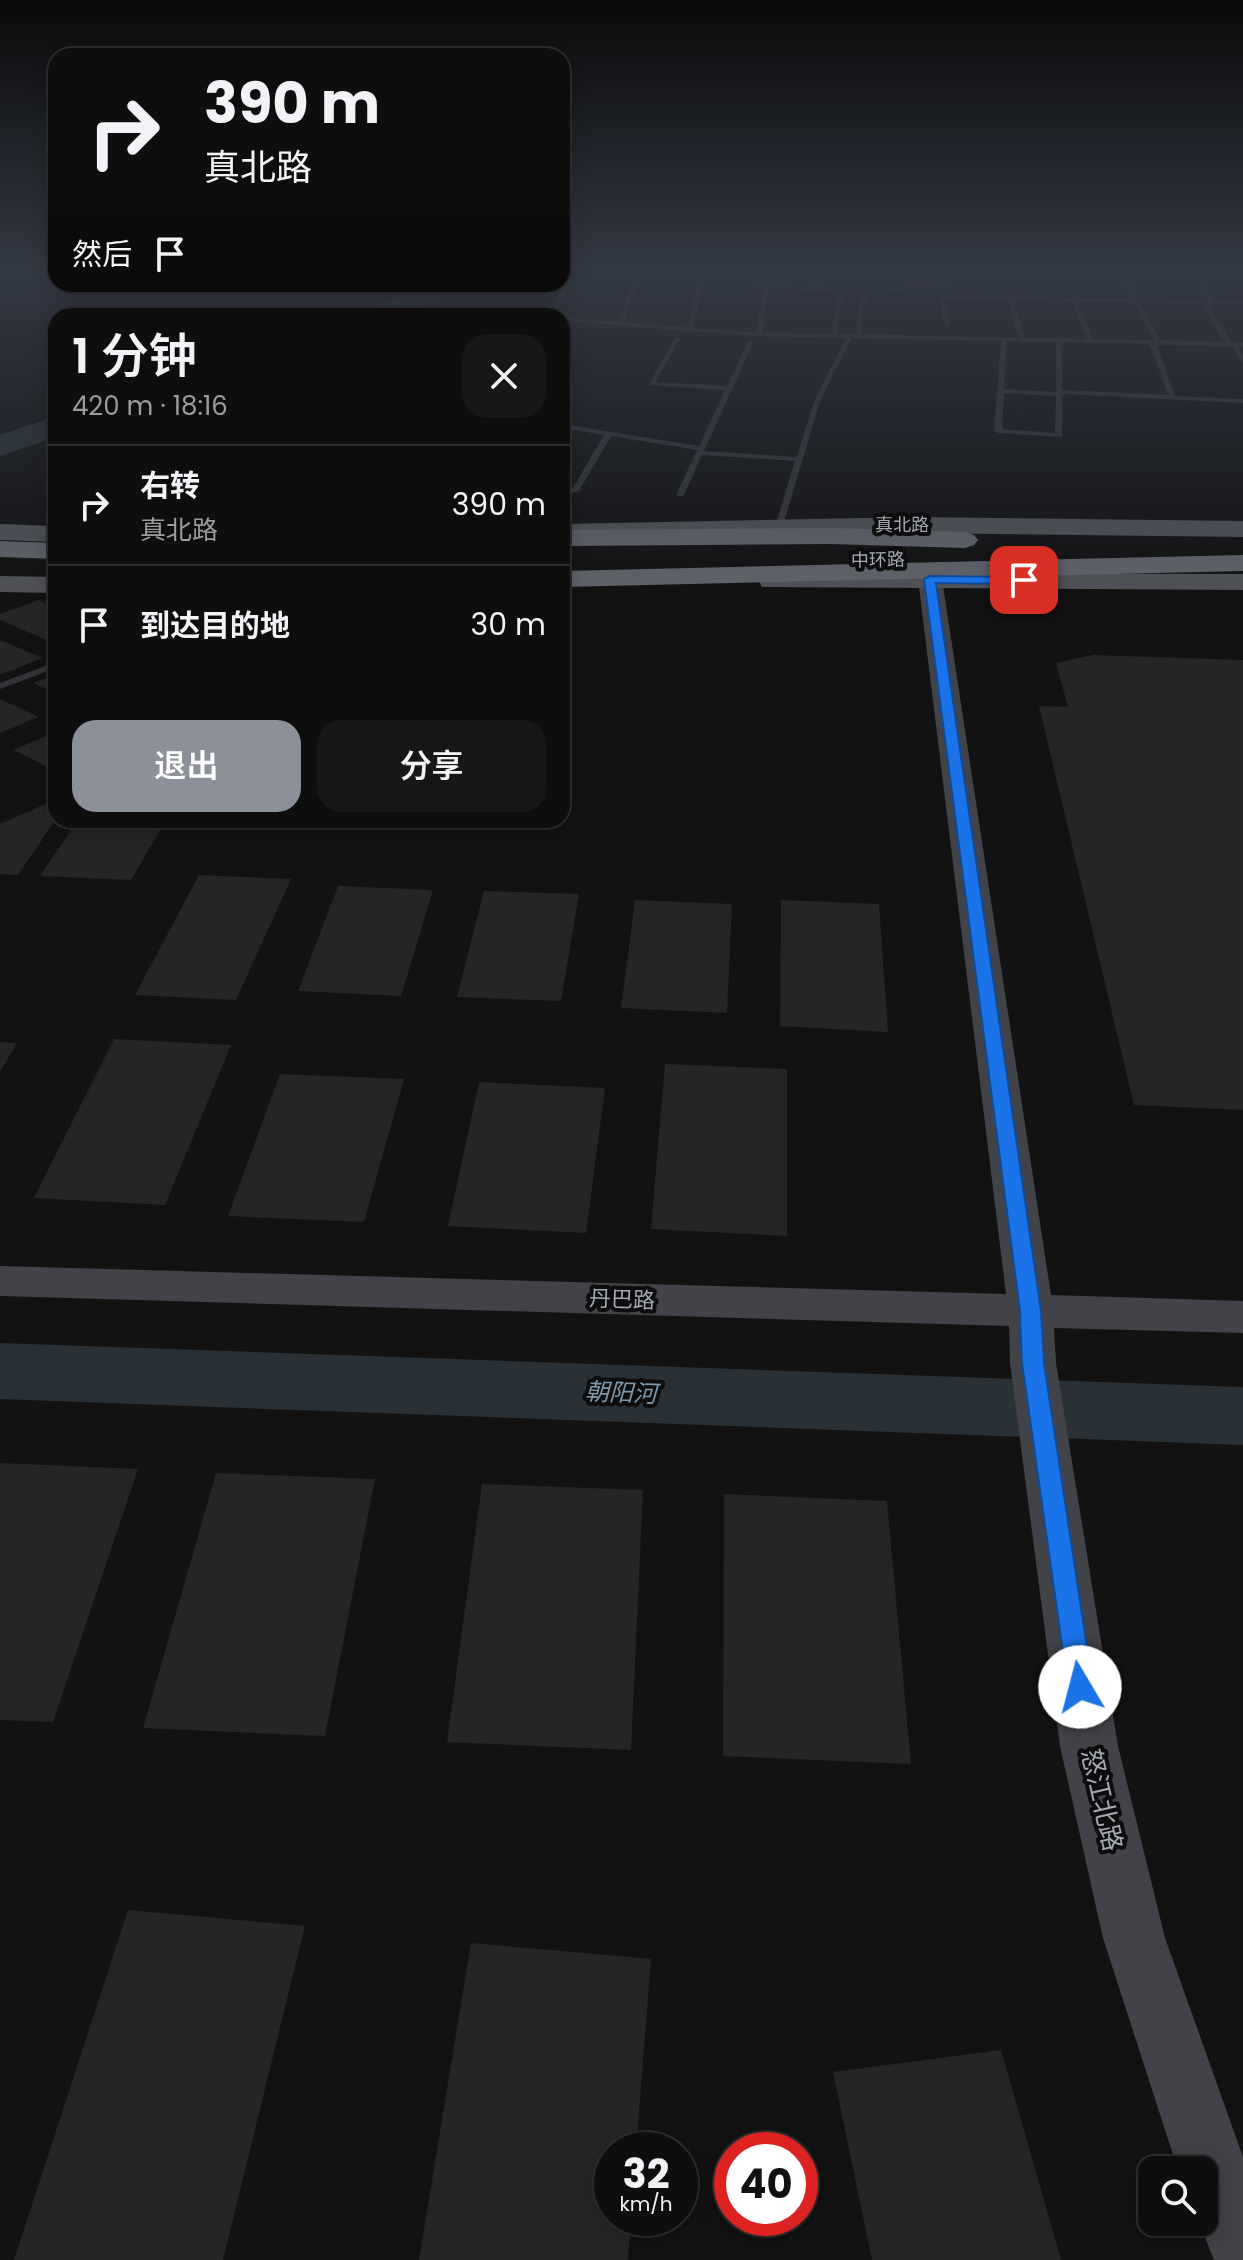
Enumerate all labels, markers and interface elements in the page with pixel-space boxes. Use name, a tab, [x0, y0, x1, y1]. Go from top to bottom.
text: 390 m	[204, 64, 380, 143]
icon: right	[72, 80, 176, 184]
text: 真北路	[204, 142, 312, 193]
icon: arrive	[148, 232, 192, 276]
text: 然后	[72, 233, 132, 276]
text: 1 分钟	[72, 323, 197, 390]
button: close	[462, 334, 546, 418]
text: 420 m · 18:16	[72, 388, 228, 424]
text: 右转	[140, 464, 200, 507]
icon: right	[72, 483, 116, 527]
text: 390 m	[452, 483, 546, 526]
text: 真北路	[140, 512, 218, 548]
street label: 真北路	[875, 512, 929, 537]
pin	[990, 546, 1058, 614]
street label: 中环路	[851, 547, 905, 572]
icon: arrive	[1002, 558, 1046, 602]
icon: arrive	[72, 603, 116, 647]
text: 30 m	[471, 603, 546, 646]
text: 到达目的地	[140, 604, 290, 647]
button: 退出	[72, 720, 301, 812]
button: 分享	[317, 720, 546, 812]
street label: 丹巴路	[588, 1283, 656, 1316]
water label: 朝阳河	[584, 1375, 662, 1410]
position arrow	[1038, 1645, 1122, 1729]
street label: 怒江北路	[1073, 1745, 1131, 1855]
speed limit sign: 40	[714, 2132, 818, 2236]
text: 32	[622, 2146, 670, 2202]
map controls	[1138, 2156, 1218, 2236]
button: search	[1138, 2156, 1218, 2236]
text: km/h	[619, 2190, 673, 2218]

